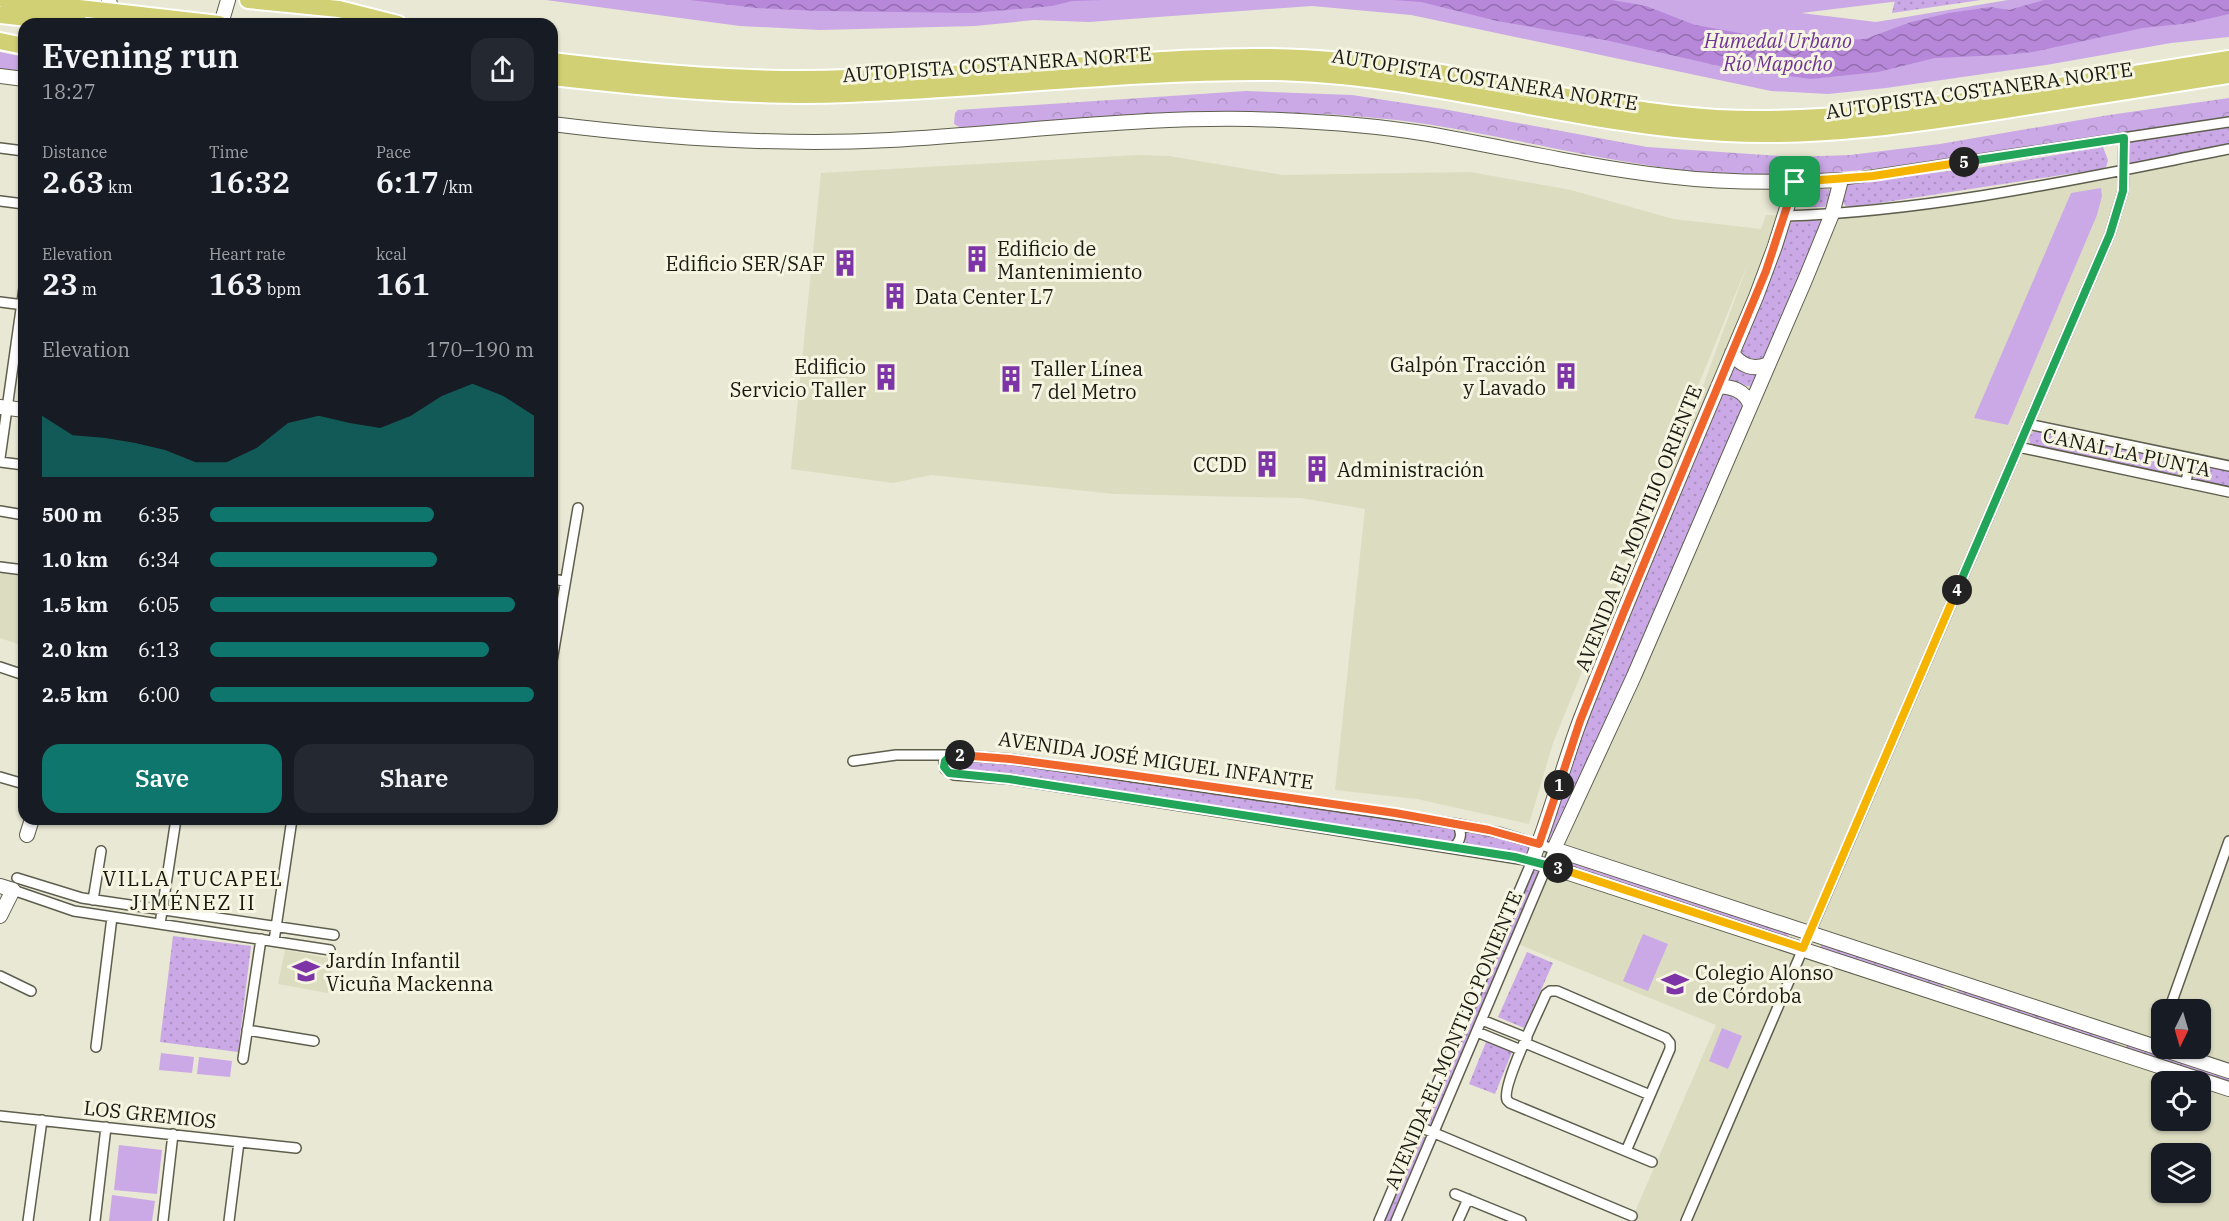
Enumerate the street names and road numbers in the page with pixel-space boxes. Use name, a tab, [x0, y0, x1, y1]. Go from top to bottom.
street label: AUTOPISTA COSTANERA NORTE	[842, 40, 1152, 88]
street label: AUTOPISTA COSTANERA NORTE	[1330, 41, 1640, 117]
street label: AUTOPISTA COSTANERA NORTE	[1824, 55, 2134, 125]
street label: AVENIDA EL MONTIJO ORIENTE	[1568, 381, 1708, 675]
street label: CANAL LA PUNTA	[2041, 421, 2214, 483]
street label: AVENIDA JOSÉ MIGUEL INFANTE	[997, 725, 1315, 795]
street label: AVENIDA EL MONTIJO PONIENTE	[1378, 887, 1528, 1193]
street label: LOS GREMIOS	[82, 1094, 218, 1134]

